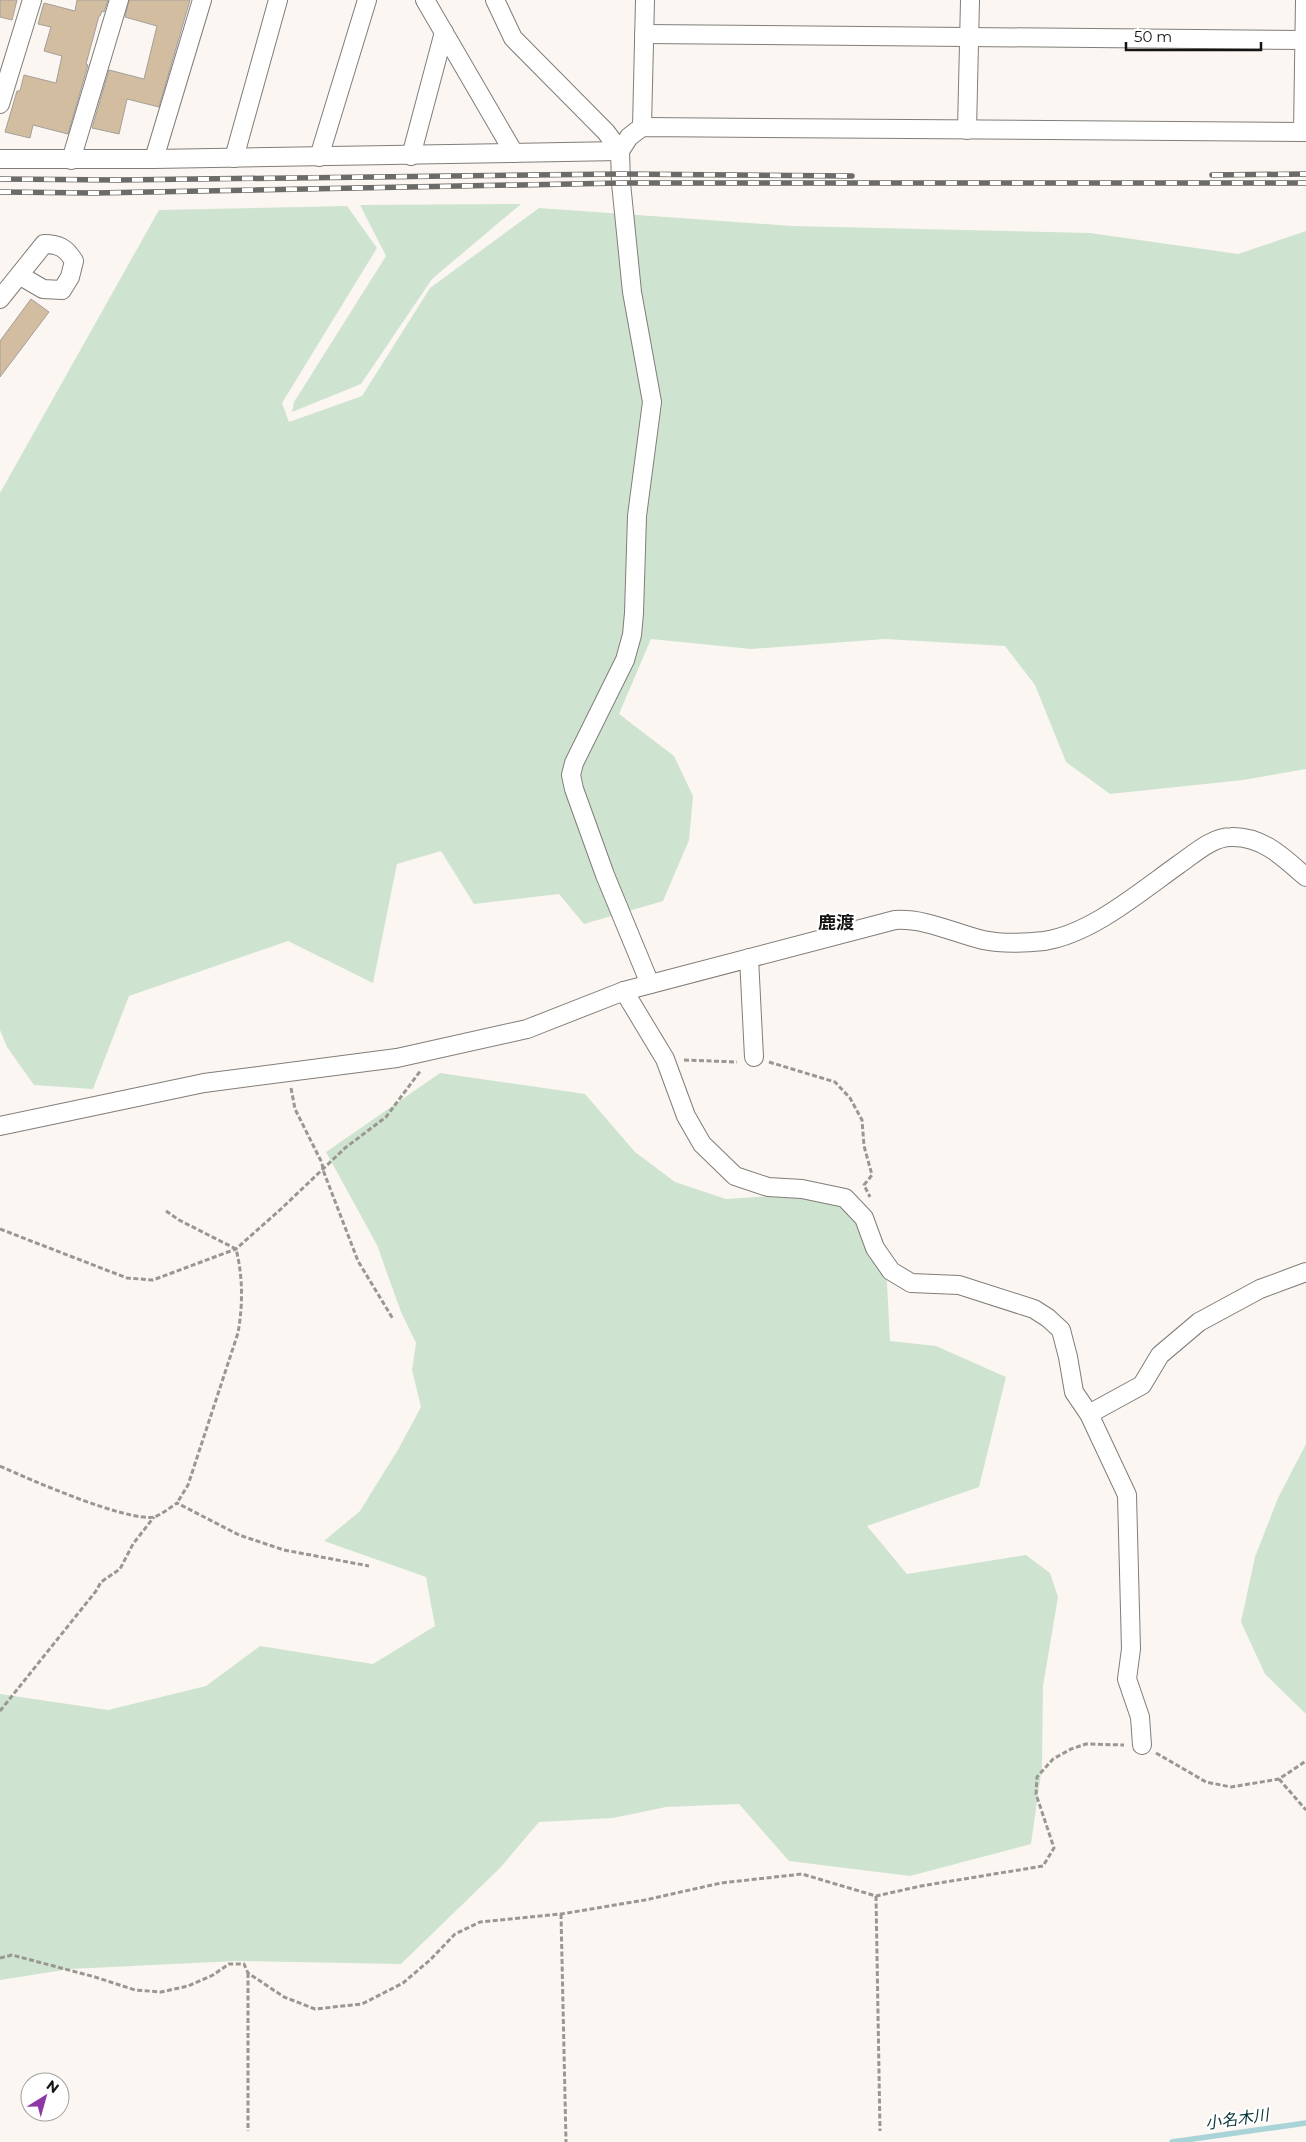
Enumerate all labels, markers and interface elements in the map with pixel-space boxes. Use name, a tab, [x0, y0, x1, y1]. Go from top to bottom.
scale bar	[1126, 20, 1261, 52]
text: 50 m	[1134, 27, 1172, 46]
district label: 鹿渡	[818, 912, 854, 934]
north arrow	[20, 2072, 70, 2122]
text: N	[43, 2076, 63, 2097]
water label: 小名木川	[1204, 2105, 1272, 2133]

